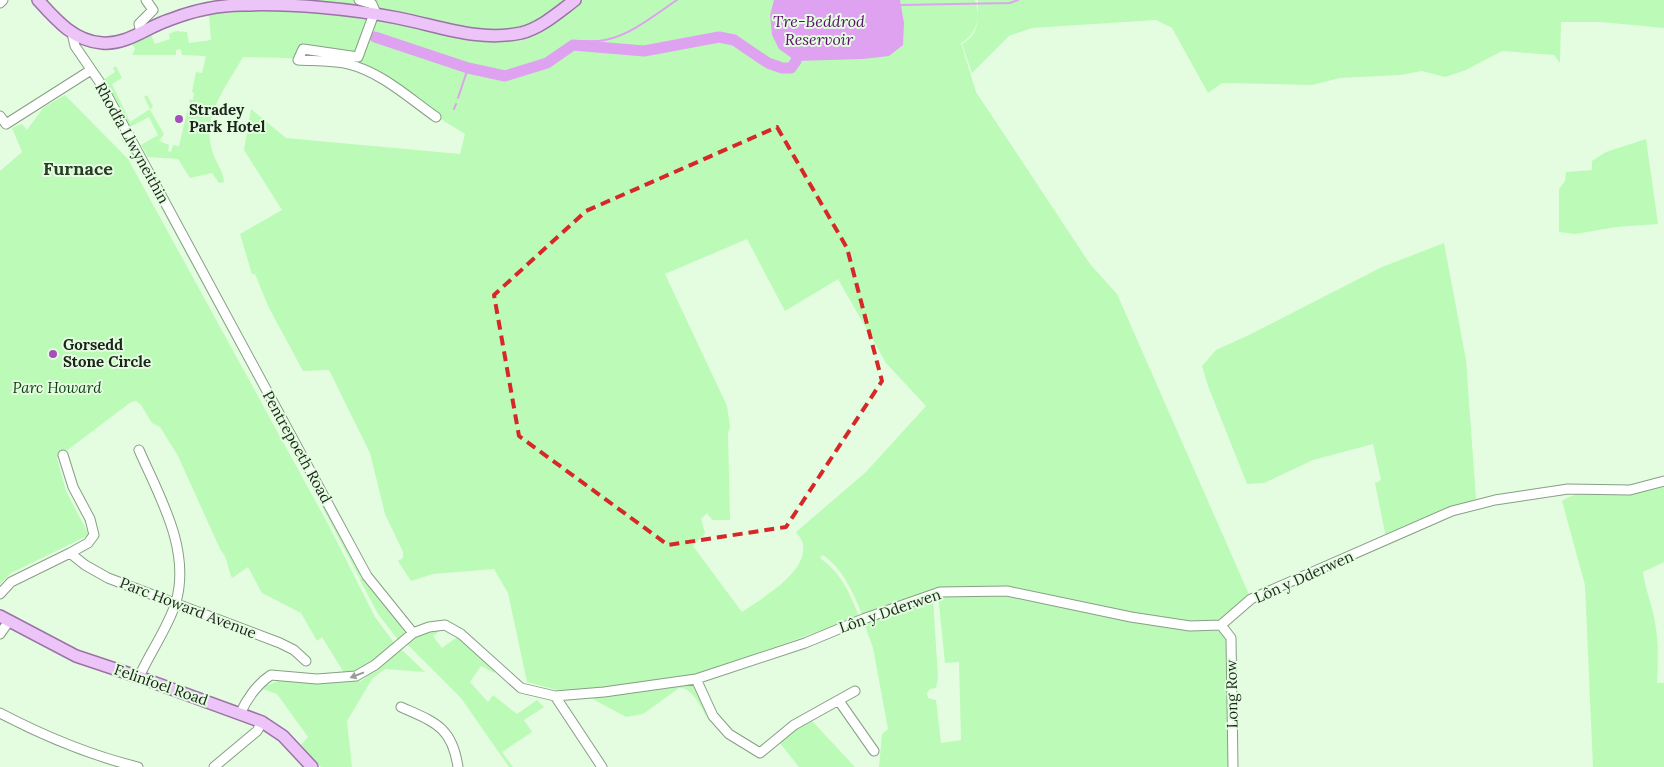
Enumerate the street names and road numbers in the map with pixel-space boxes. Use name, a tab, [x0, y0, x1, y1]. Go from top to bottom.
street label: Rhodfa Llwyneithin	[91, 79, 174, 207]
street label: Pentrepoeth Road	[259, 387, 336, 506]
street label: Lôn y Dderwen	[1251, 546, 1356, 607]
street label: Parc Howard Avenue	[117, 573, 259, 642]
street label: Lôn y Dderwen	[836, 584, 943, 637]
street label: Long Row	[1221, 659, 1242, 729]
street label: Felinfoel Road	[112, 660, 211, 710]

